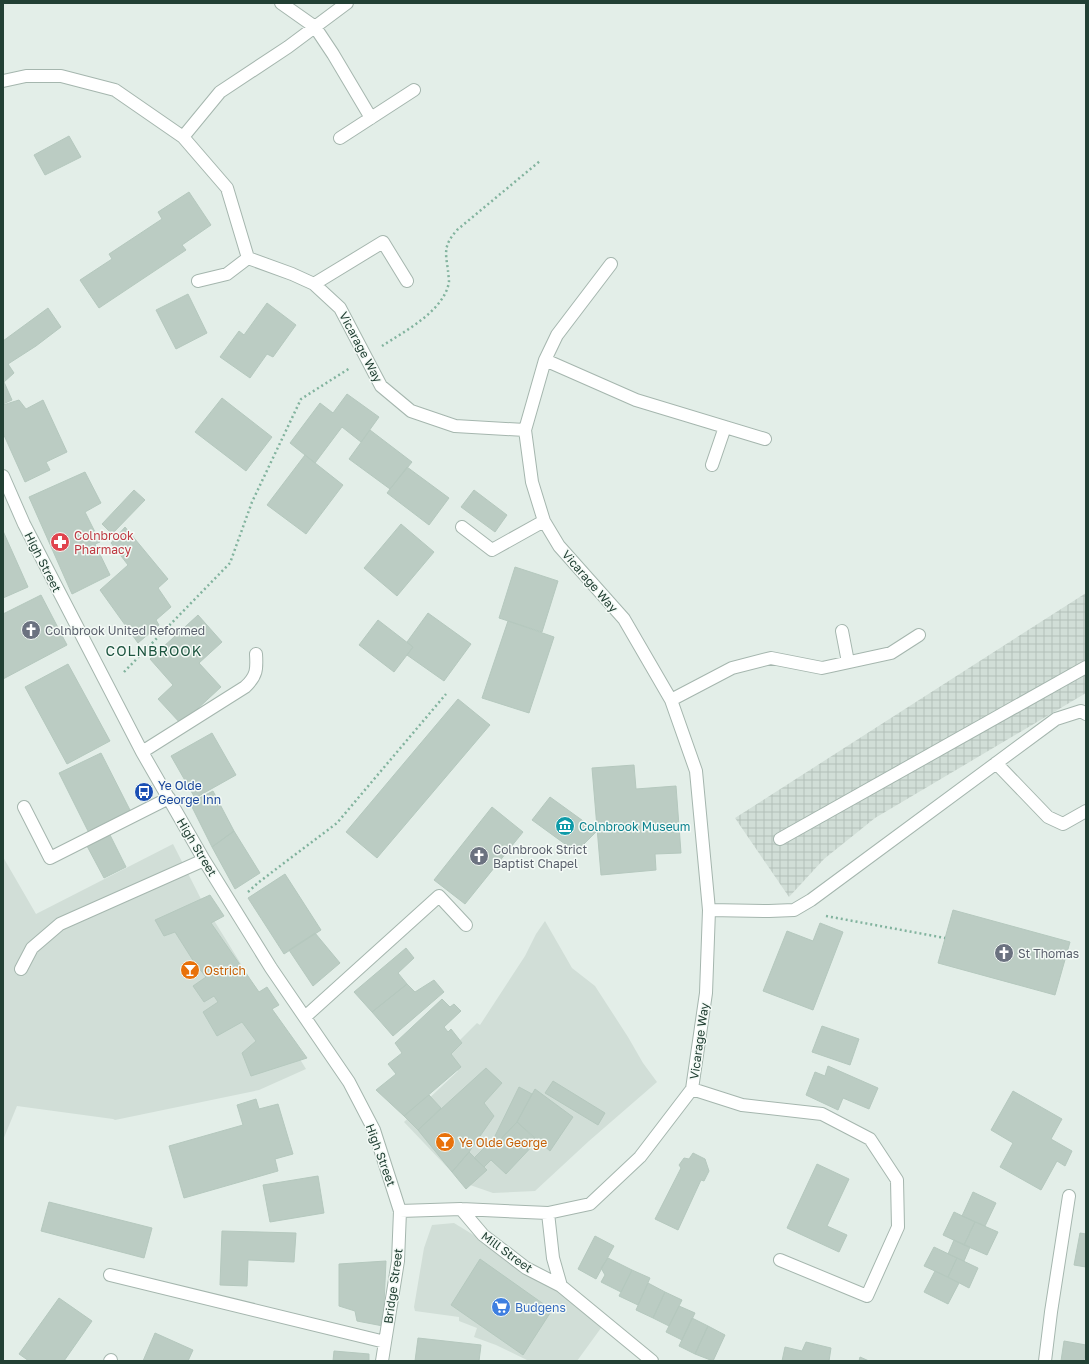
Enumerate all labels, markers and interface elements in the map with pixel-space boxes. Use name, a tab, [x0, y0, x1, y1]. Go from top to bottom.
street label: Vicarage Way	[336, 309, 386, 385]
place label: Colnbrook Pharmacy	[74, 528, 134, 557]
street label: High Street	[21, 529, 65, 595]
pharmacy icon: Colnbrook Pharmacy	[49, 531, 71, 553]
street label: Vicarage Way	[559, 547, 621, 615]
church icon: Colnbrook United Reformed	[20, 619, 42, 641]
place label: Colnbrook United Reformed	[45, 623, 205, 638]
district label: COLNBROOK	[106, 642, 202, 659]
place label: Ye Olde George Inn	[158, 778, 221, 807]
bus stop icon: Ye Olde George Inn	[133, 781, 155, 803]
street label: High Street	[174, 815, 220, 879]
museum icon: Colnbrook Museum	[554, 815, 576, 837]
place label: Colnbrook Museum	[579, 819, 690, 834]
place label: Colnbrook Strict Baptist Chapel	[493, 842, 587, 871]
church icon: Colnbrook Strict Baptist Chapel	[468, 845, 490, 867]
church icon: St Thomas	[993, 942, 1015, 964]
place label: St Thomas	[1018, 946, 1079, 961]
bar icon: Ostrich	[179, 959, 201, 981]
place label: Ostrich	[204, 963, 246, 978]
street label: Vicarage Way	[686, 1001, 712, 1080]
street label: High Street	[363, 1122, 399, 1189]
bar icon: Ye Olde George	[434, 1131, 456, 1153]
place label: Ye Olde George	[459, 1135, 547, 1150]
street label: Mill Street	[478, 1228, 536, 1276]
street label: Bridge Street	[380, 1247, 406, 1325]
supermarket icon: Budgens	[490, 1296, 512, 1318]
place label: Budgens	[515, 1300, 566, 1315]

